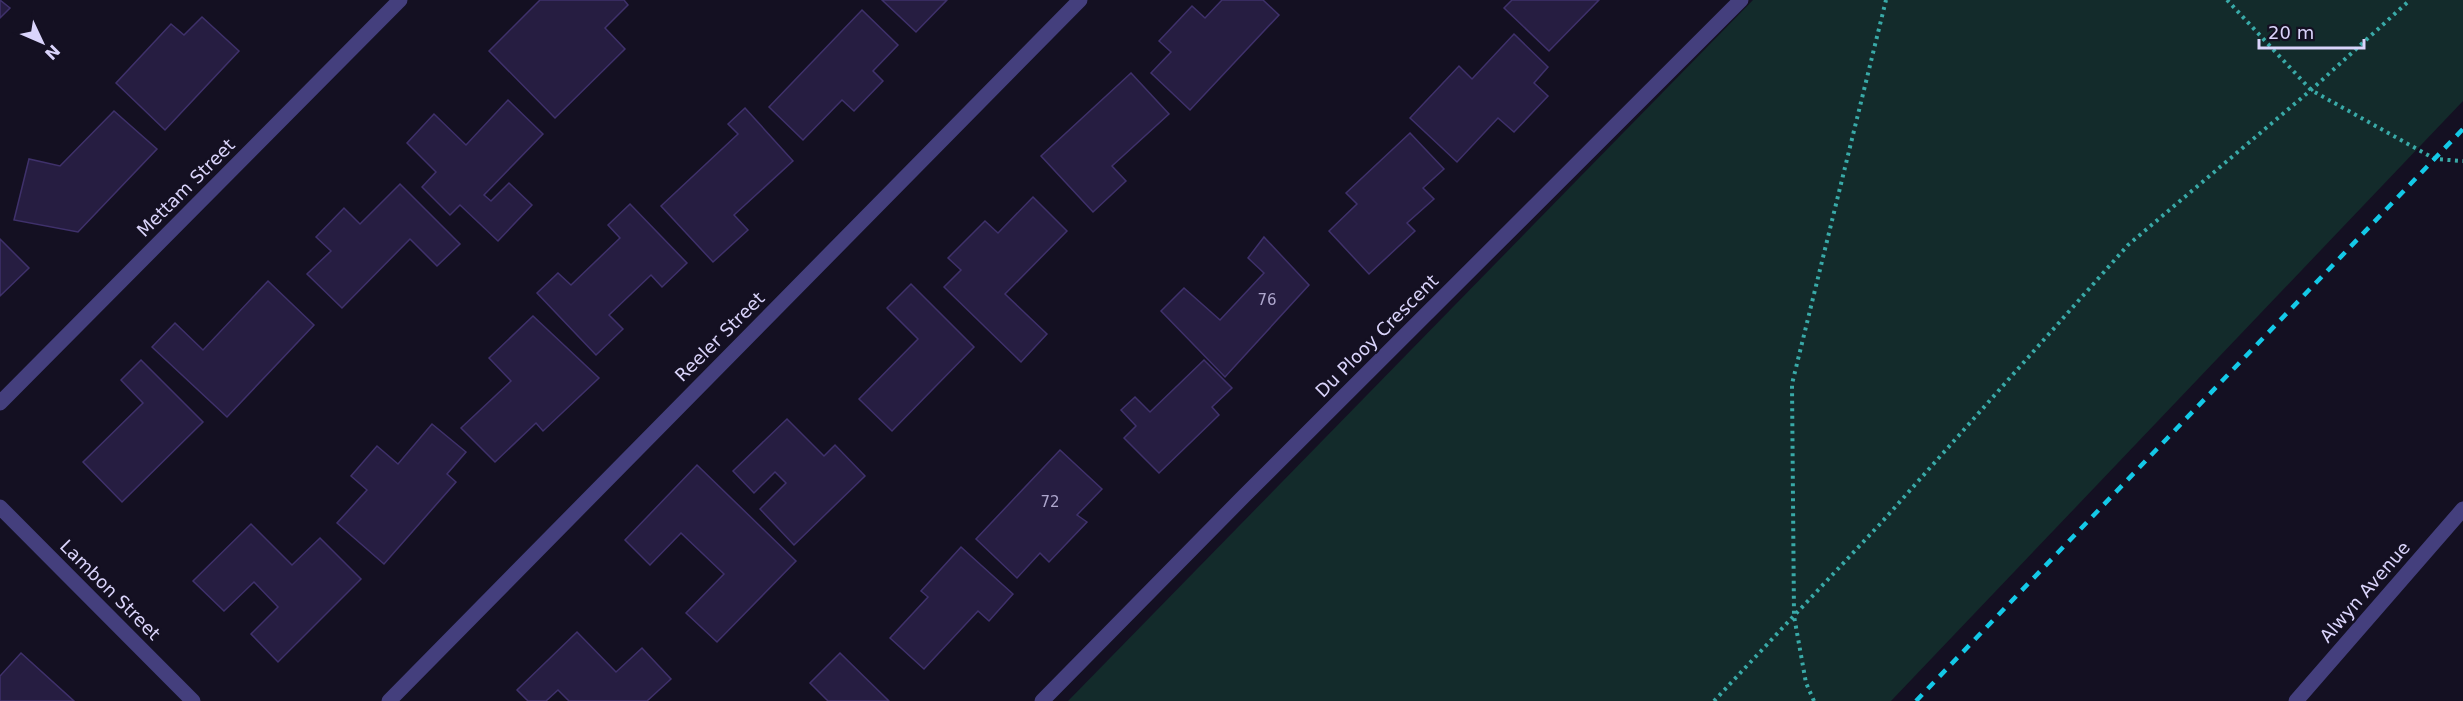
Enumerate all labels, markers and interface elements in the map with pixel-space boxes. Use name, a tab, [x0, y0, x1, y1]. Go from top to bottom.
north arrow	[12, 12, 72, 72]
scale bar	[2259, 12, 2364, 50]
text: 20 m	[2268, 22, 2314, 43]
text: N	[41, 41, 64, 63]
street label: Mettam Street	[132, 134, 239, 241]
street label: Du Plooy Crescent	[1311, 270, 1442, 401]
street label: Reeler Street	[671, 288, 769, 386]
house number: 76	[1257, 291, 1277, 309]
house number: 72	[1040, 493, 1060, 511]
street label: Lambon Street	[56, 535, 165, 644]
street label: Alwyn Avenue	[2315, 537, 2414, 646]

